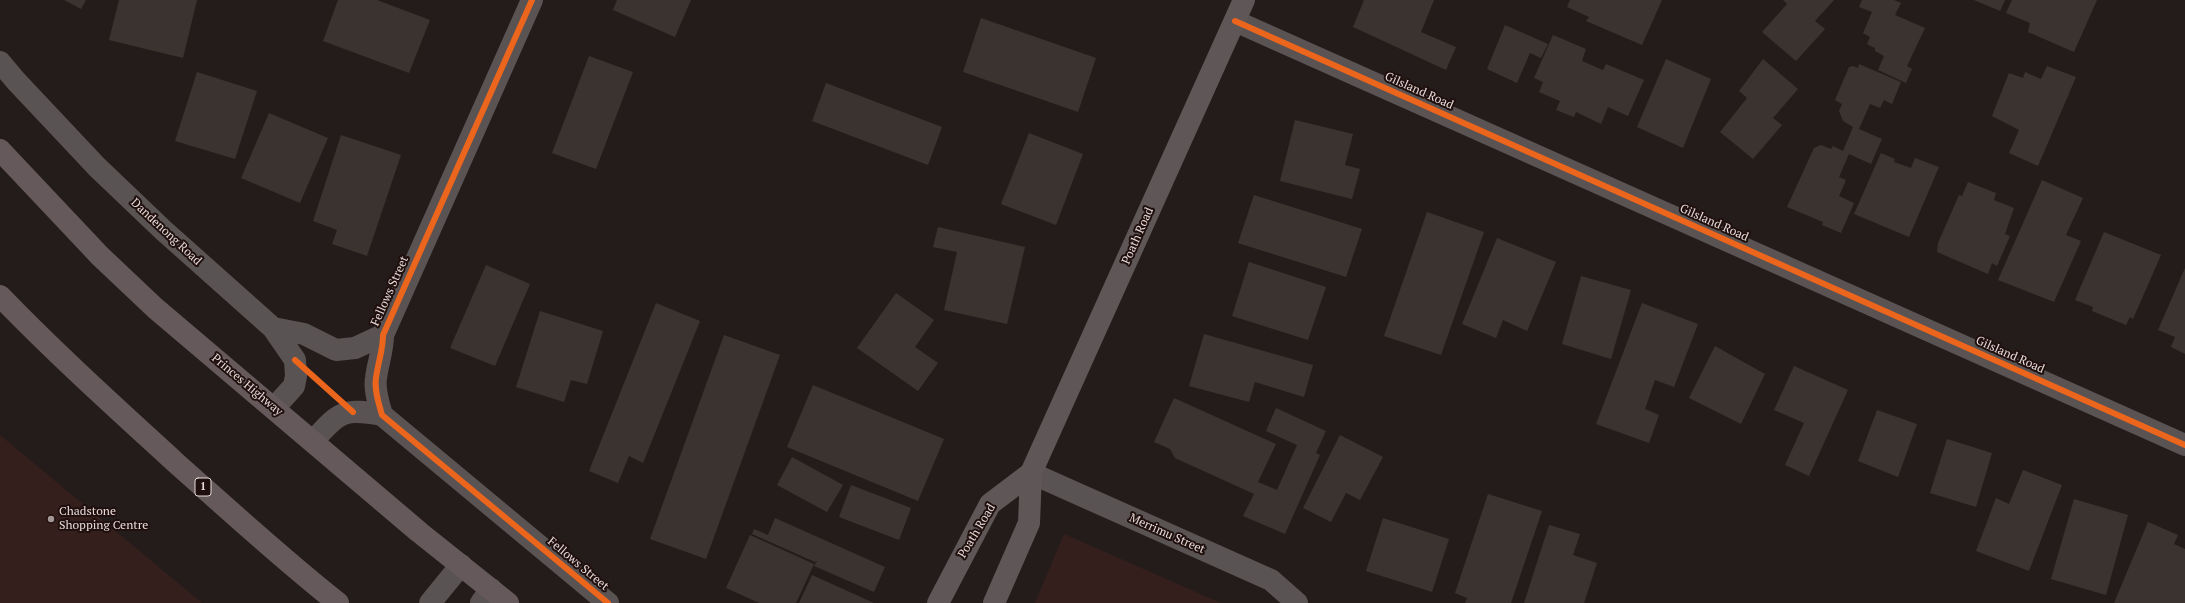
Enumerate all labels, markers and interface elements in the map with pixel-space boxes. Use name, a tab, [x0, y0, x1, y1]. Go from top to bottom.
street label: Gilsland Road	[1382, 69, 1456, 113]
street label: Dandenong Road	[128, 196, 204, 268]
street label: Gilsland Road	[1677, 201, 1751, 245]
street label: Poath Road	[1119, 205, 1157, 267]
street label: Fellows Street	[368, 254, 412, 328]
street label: Gilsland Road	[1973, 333, 2047, 377]
street label: Princes Highway	[208, 351, 286, 419]
road number: 1	[195, 478, 211, 496]
street label: Poath Road	[955, 501, 999, 561]
place label: Chadstone Shopping Centre	[59, 505, 148, 533]
street label: Merrimu Street	[1127, 511, 1207, 557]
marker: Chadstone Shopping Centre	[46, 514, 56, 524]
street label: Fellows Street	[545, 534, 611, 594]

